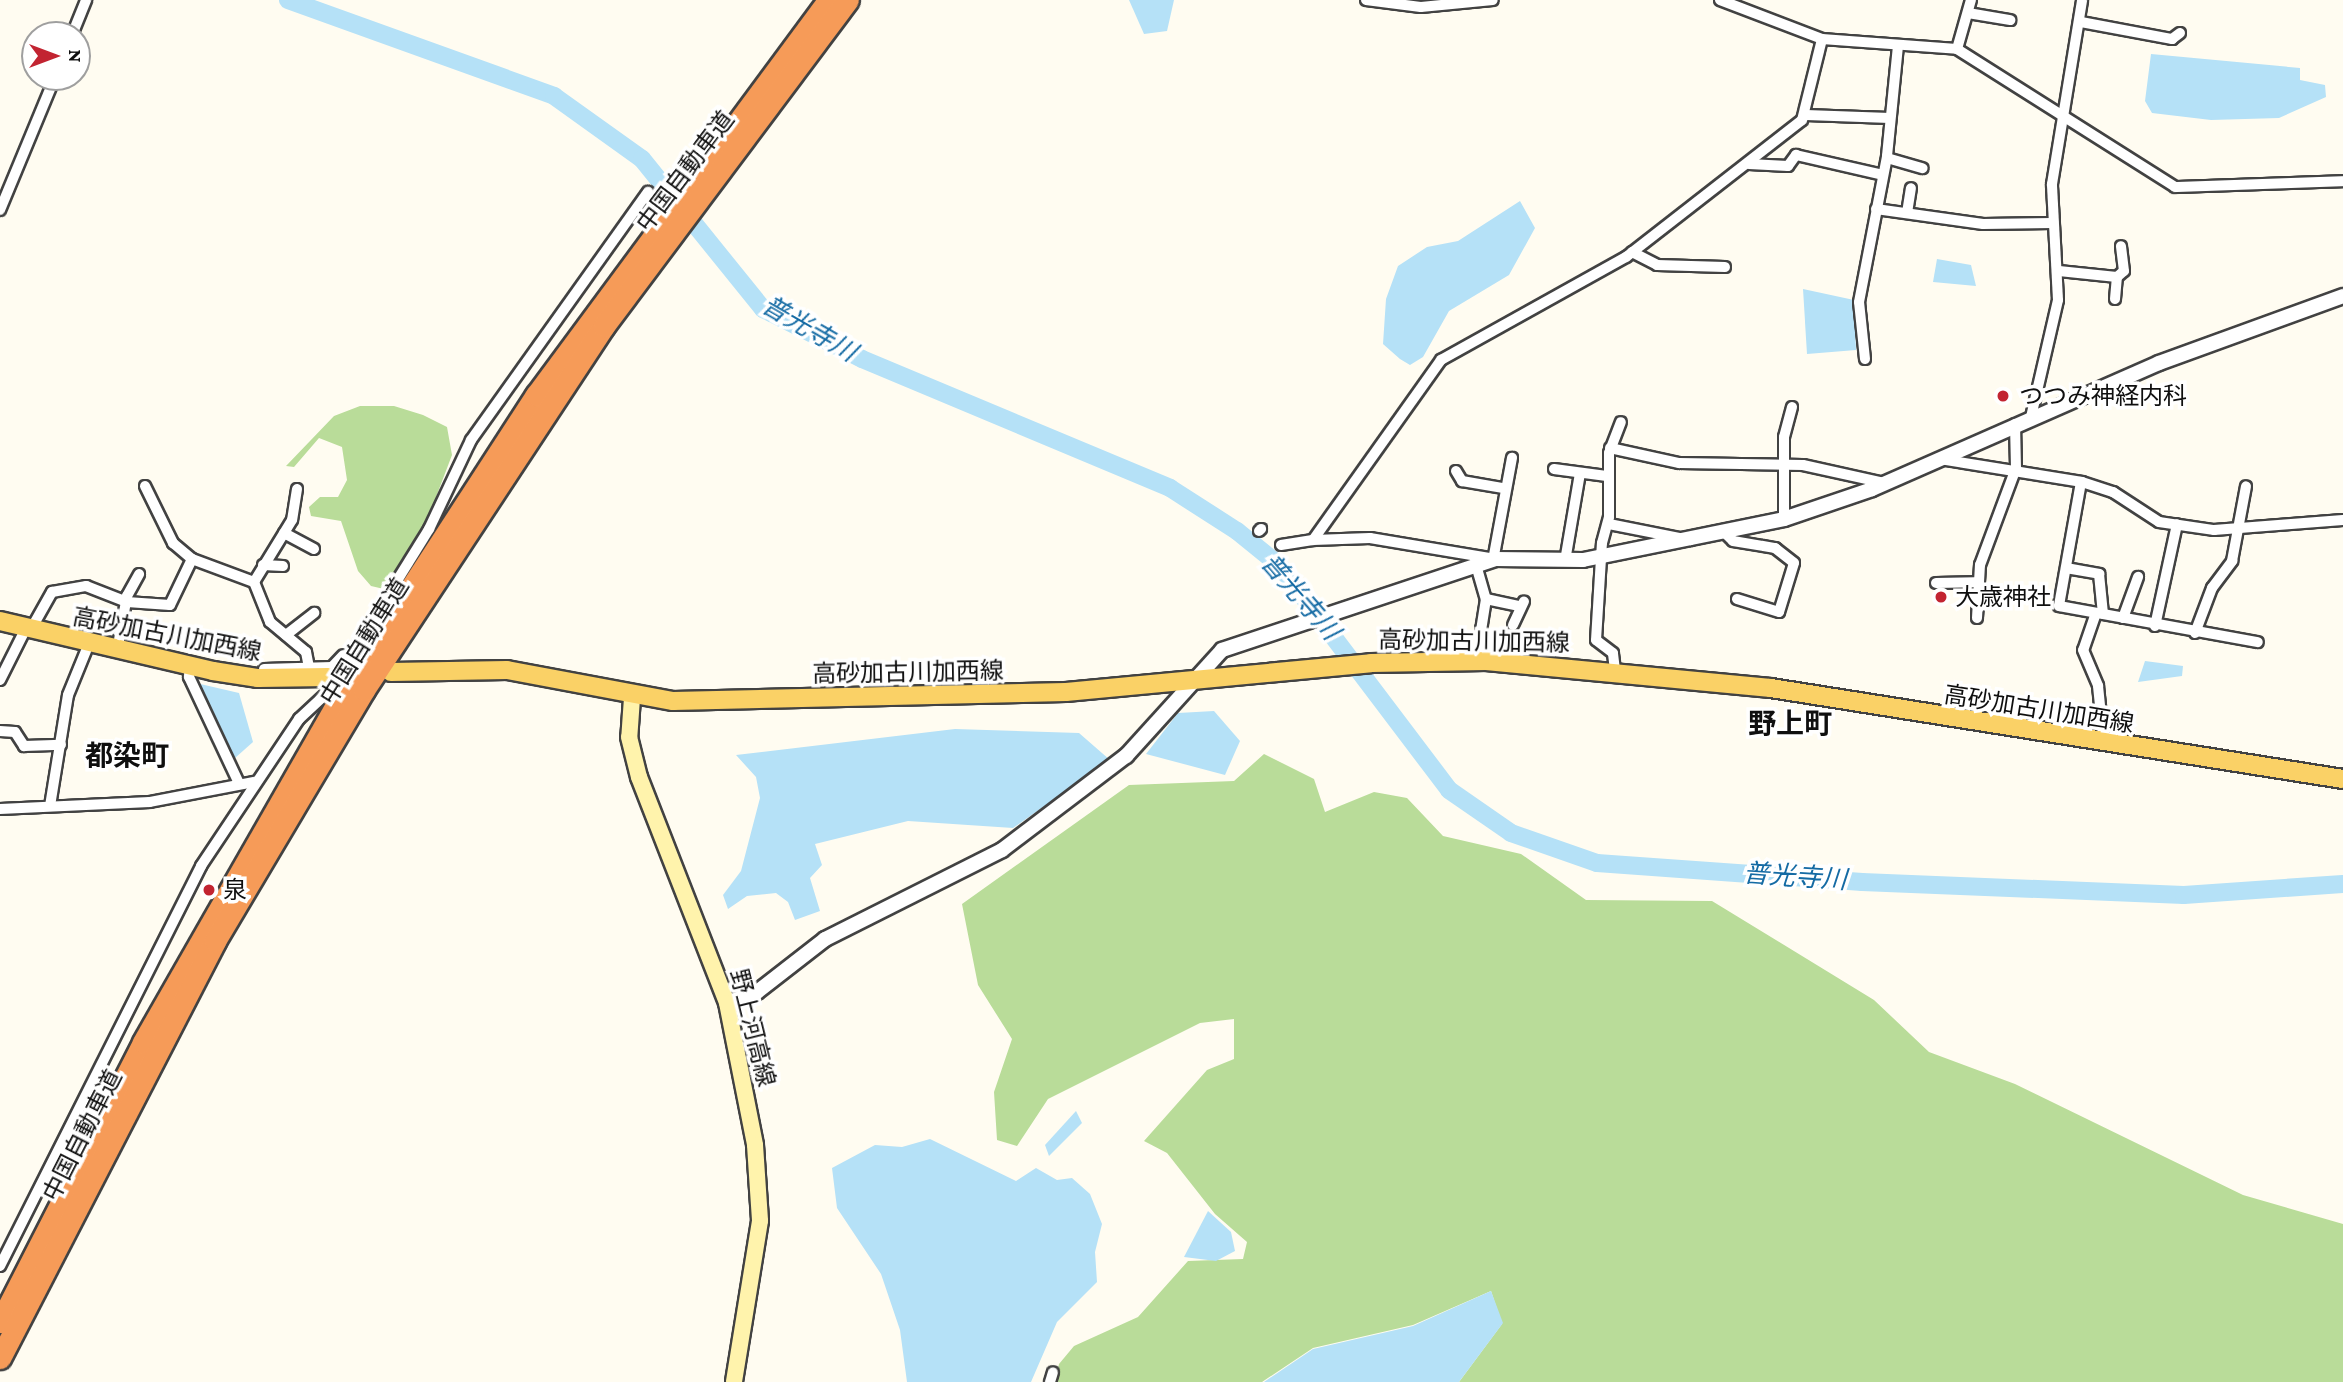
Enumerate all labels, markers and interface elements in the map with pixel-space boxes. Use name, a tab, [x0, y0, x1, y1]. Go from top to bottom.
north arrow	[21, 21, 91, 91]
text: N	[65, 50, 86, 62]
street label: 中国自動車道	[630, 105, 740, 237]
water label: 普光寺川	[756, 289, 862, 369]
place label: つつみ神経内科	[2019, 382, 2187, 410]
marker: つつみ神経内科	[1993, 386, 2013, 406]
water label: 普光寺川	[1254, 548, 1346, 646]
street label: 中国自動車道	[314, 572, 414, 710]
place label: 大歳神社	[1955, 583, 2051, 611]
marker: 大歳神社	[1933, 589, 1949, 605]
street label: 高砂加古川加西線	[70, 602, 264, 666]
street label: 高砂加古川加西線	[1378, 625, 1570, 657]
street label: 高砂加古川加西線	[812, 656, 1004, 688]
street label: 高砂加古川加西線	[1942, 680, 2136, 738]
district label: 野上町	[1748, 707, 1832, 741]
district label: 都染町	[85, 739, 169, 773]
water label: 普光寺川	[1742, 858, 1848, 896]
place label: 泉	[223, 876, 247, 904]
marker: 泉	[201, 882, 217, 898]
street label: 野上河高線	[725, 966, 781, 1090]
street label: 中国自動車道	[36, 1064, 128, 1206]

